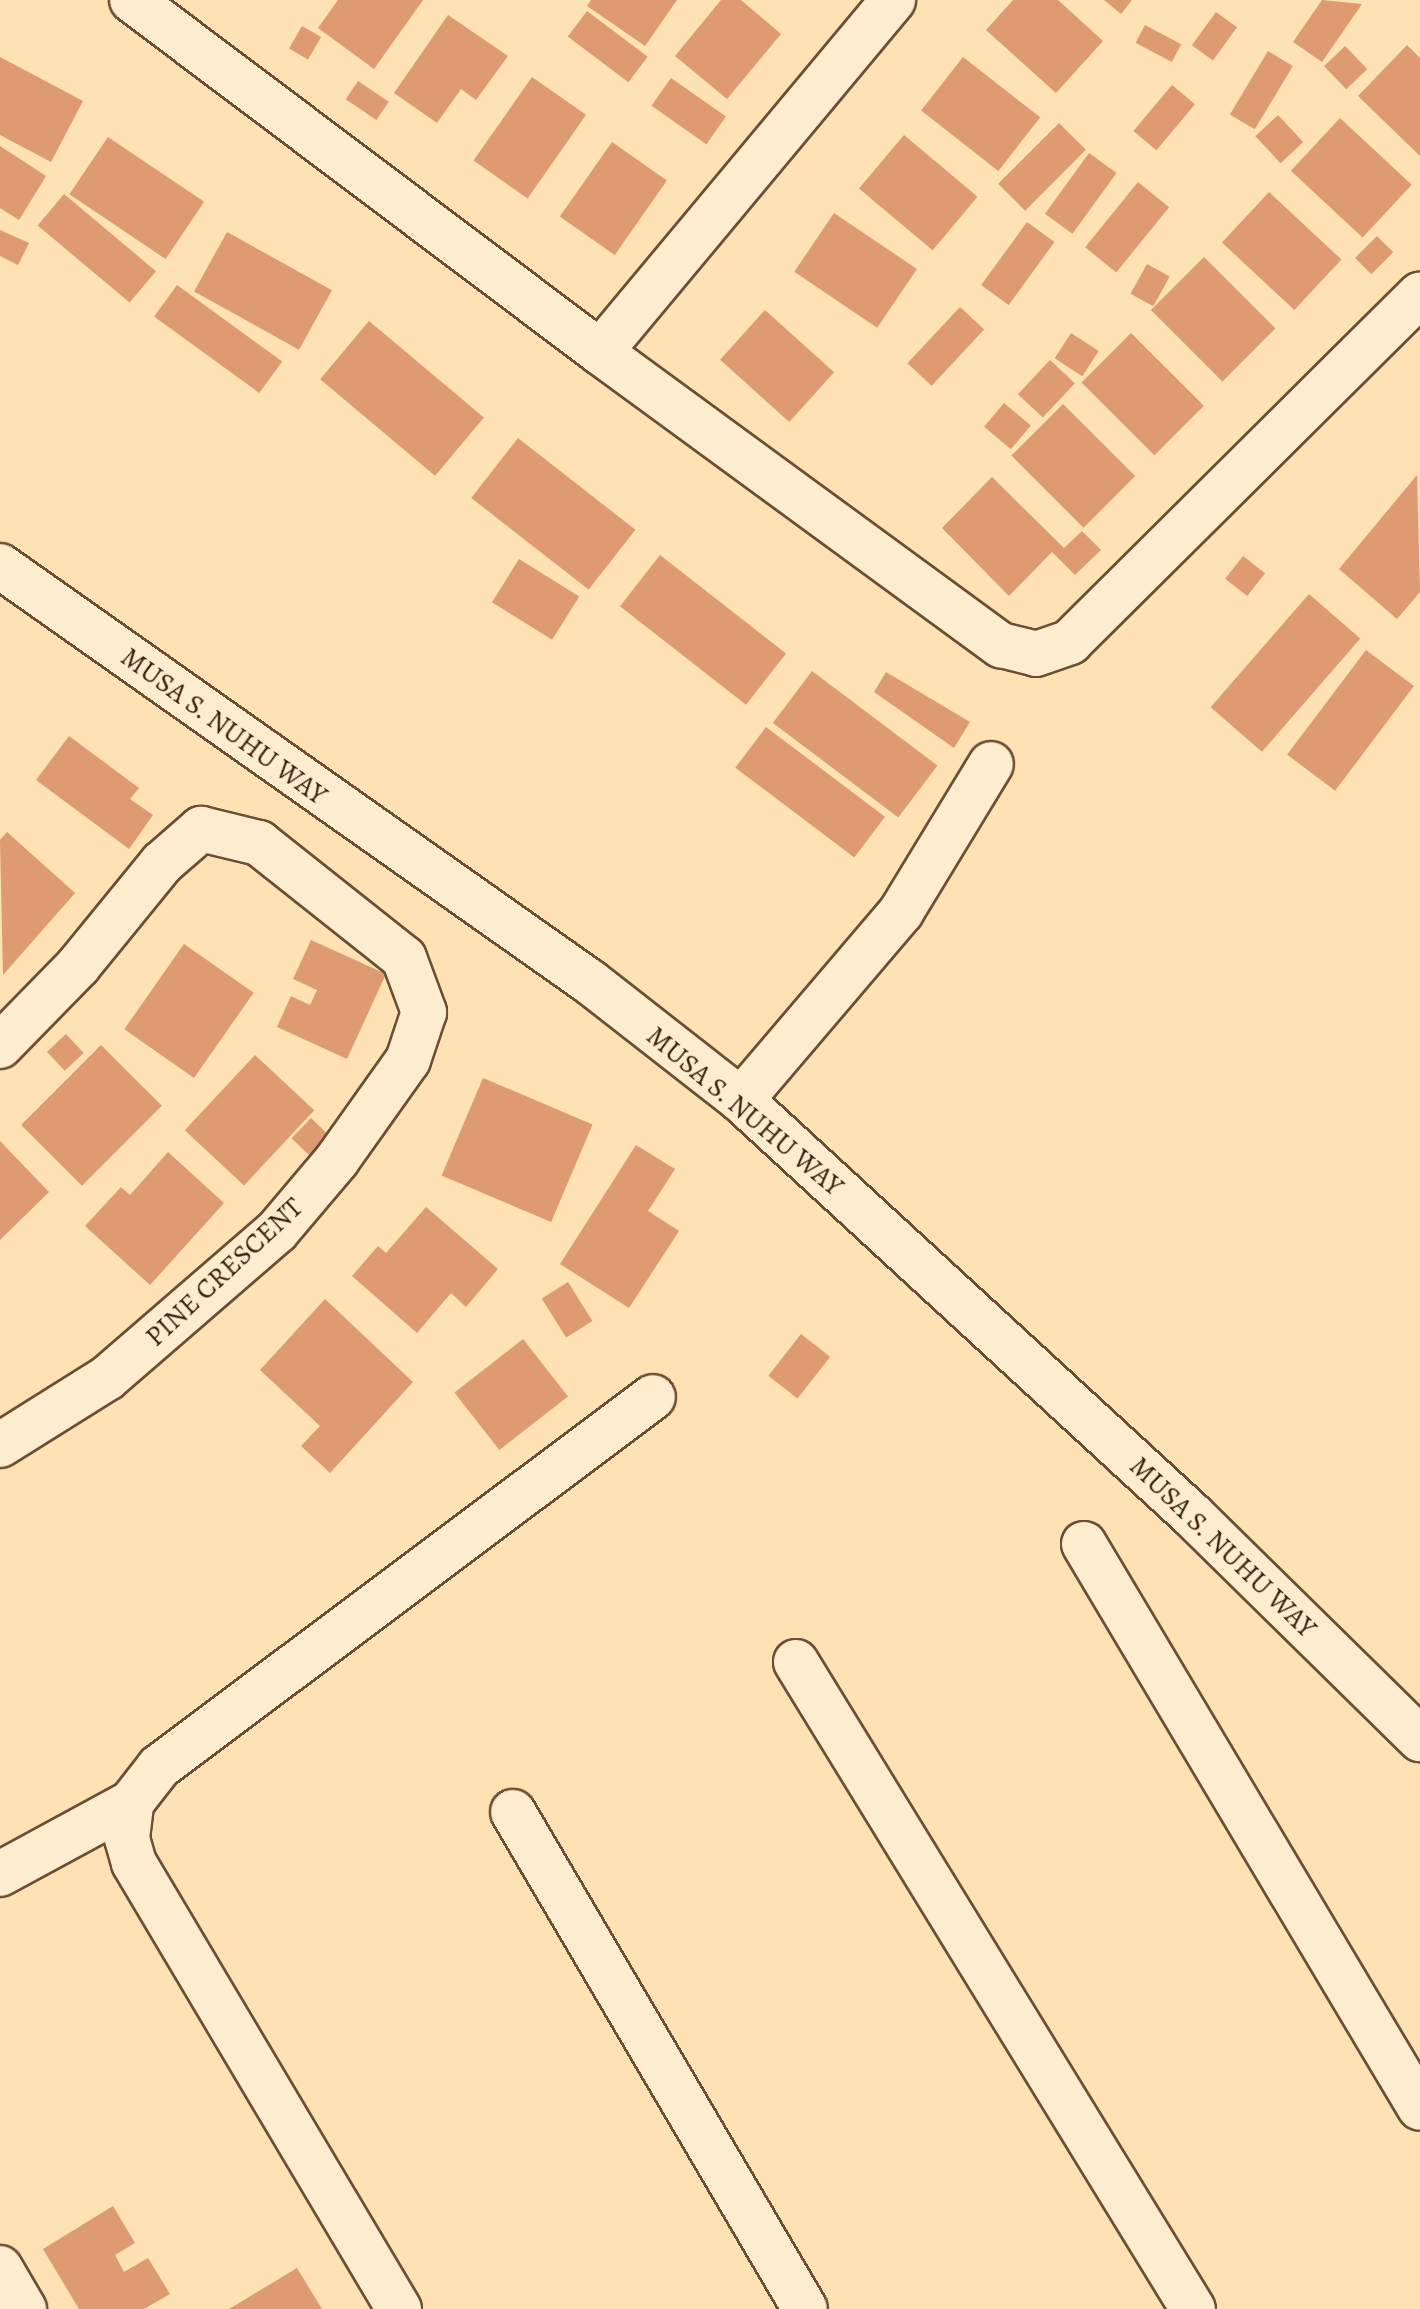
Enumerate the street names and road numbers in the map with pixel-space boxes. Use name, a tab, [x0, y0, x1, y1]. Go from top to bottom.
street label: MUSA S. NUHU WAY	[114, 640, 334, 812]
street label: MUSA S. NUHU WAY	[640, 1019, 850, 1203]
street label: PINE CRESCENT	[138, 1191, 310, 1353]
street label: MUSA S. NUHU WAY	[1123, 1449, 1323, 1645]

